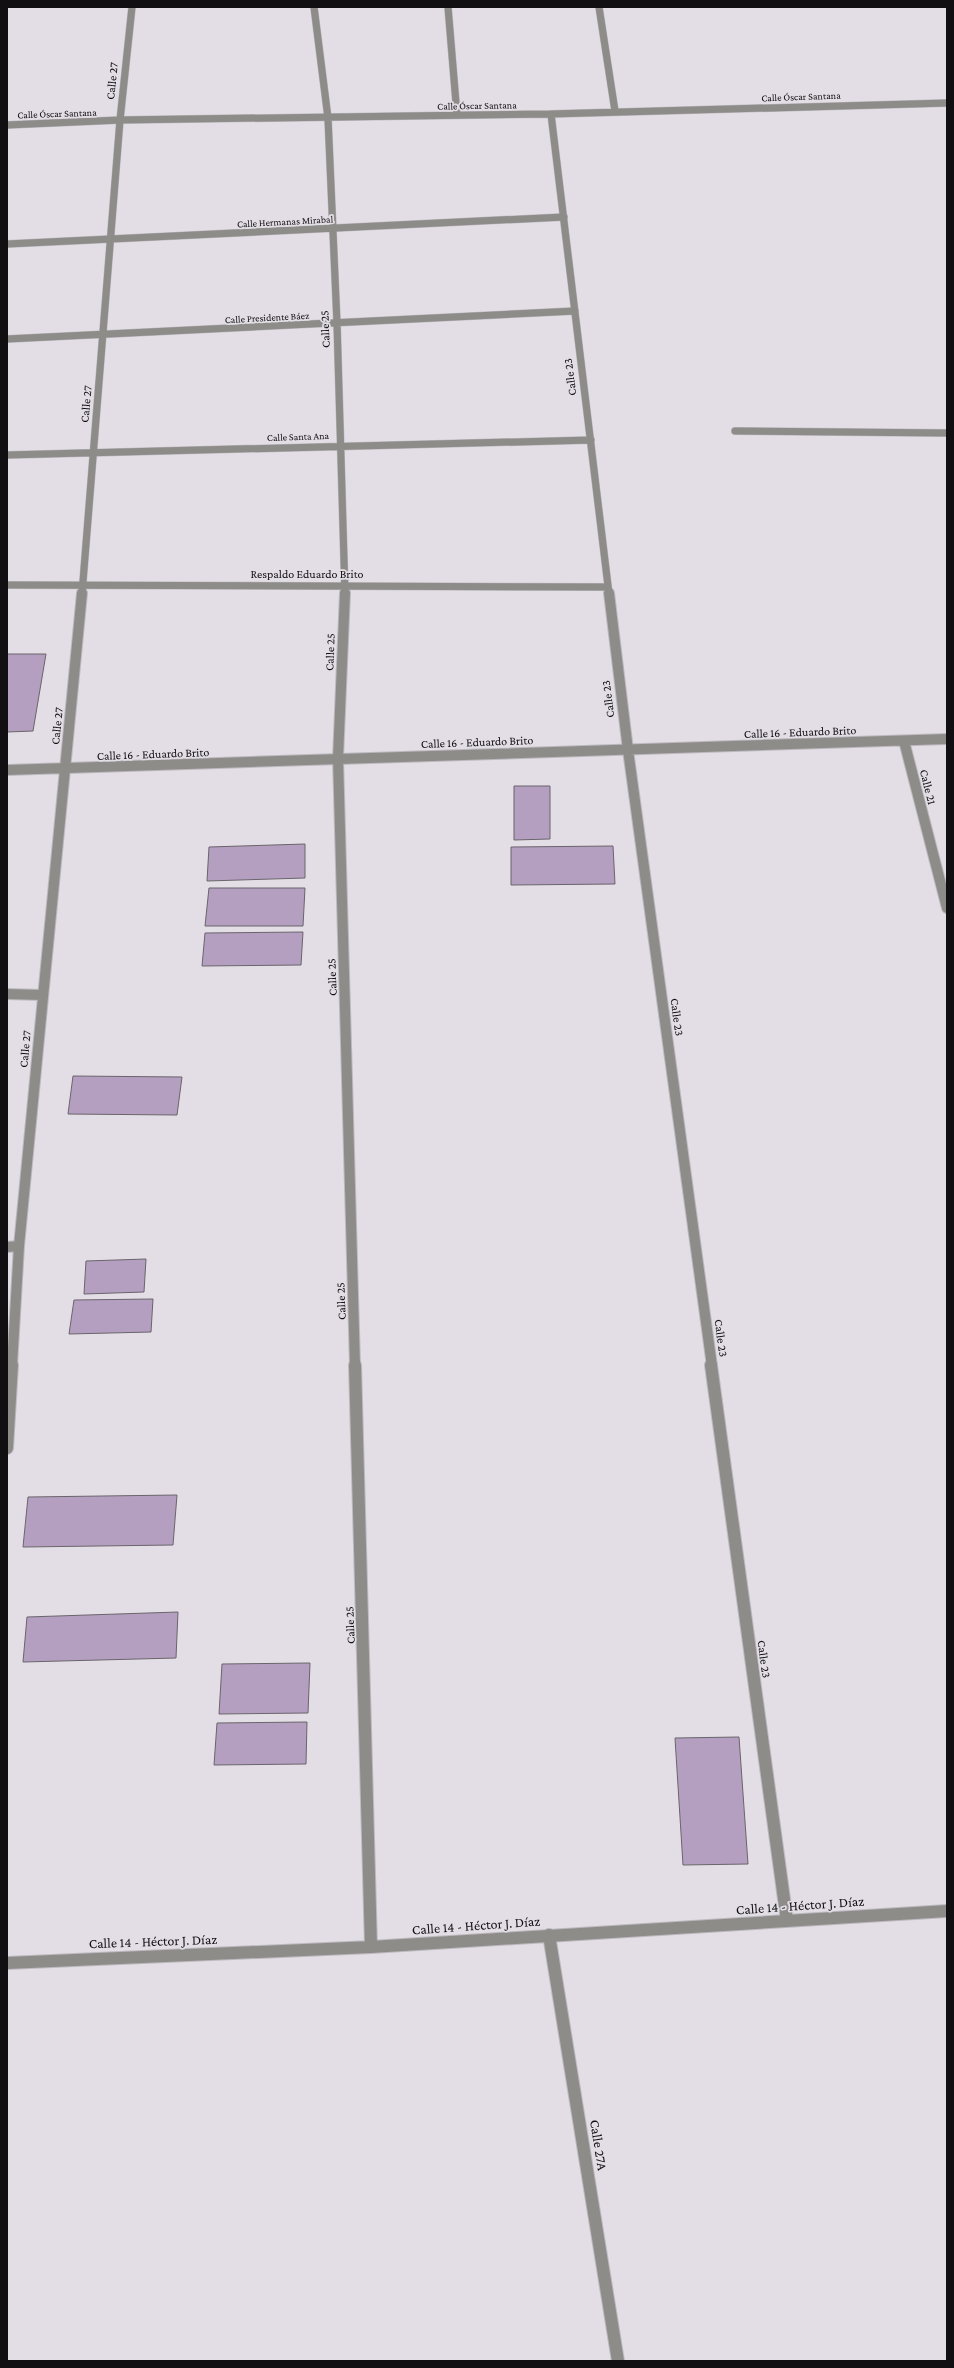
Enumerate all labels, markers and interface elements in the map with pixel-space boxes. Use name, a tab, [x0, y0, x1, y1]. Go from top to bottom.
street label: Calle 27	[103, 61, 121, 100]
street label: Calle Óscar Santana	[761, 90, 841, 103]
street label: Calle Óscar Santana	[437, 99, 517, 112]
street label: Calle Óscar Santana	[17, 107, 97, 120]
street label: Calle Hermanas Mirabal	[237, 213, 334, 230]
street label: Calle Presidente Báez	[225, 310, 310, 325]
street label: Calle 25	[317, 310, 333, 348]
street label: Calle 23	[561, 357, 579, 397]
street label: Calle 27	[77, 384, 95, 423]
street label: Calle Santa Ana	[267, 430, 330, 443]
street label: Respaldo Eduardo Brito	[250, 567, 364, 581]
street label: Calle 25	[322, 633, 338, 671]
street label: Calle 23	[599, 679, 617, 719]
street label: Calle 27	[48, 706, 66, 745]
street label: Calle 16 - Eduardo Brito	[744, 723, 856, 741]
street label: Calle 16 - Eduardo Brito	[421, 733, 533, 751]
street label: Calle 16 - Eduardo Brito	[97, 745, 209, 763]
street label: Calle 21	[917, 768, 939, 806]
street label: Calle 25	[324, 958, 340, 996]
street label: Calle 23	[667, 997, 687, 1037]
street label: Calle 27	[16, 1029, 34, 1068]
street label: Calle 25	[333, 1282, 349, 1320]
street label: Calle 23	[711, 1318, 731, 1358]
street label: Calle 25	[342, 1606, 358, 1644]
street label: Calle 23	[754, 1639, 774, 1679]
street label: Calle 14 - Héctor J. Díaz	[735, 1893, 865, 1917]
street label: Calle 14 - Héctor J. Díaz	[411, 1913, 541, 1937]
street label: Calle 14 - Héctor J. Díaz	[89, 1931, 218, 1951]
street label: Calle 27A	[587, 2118, 611, 2172]

